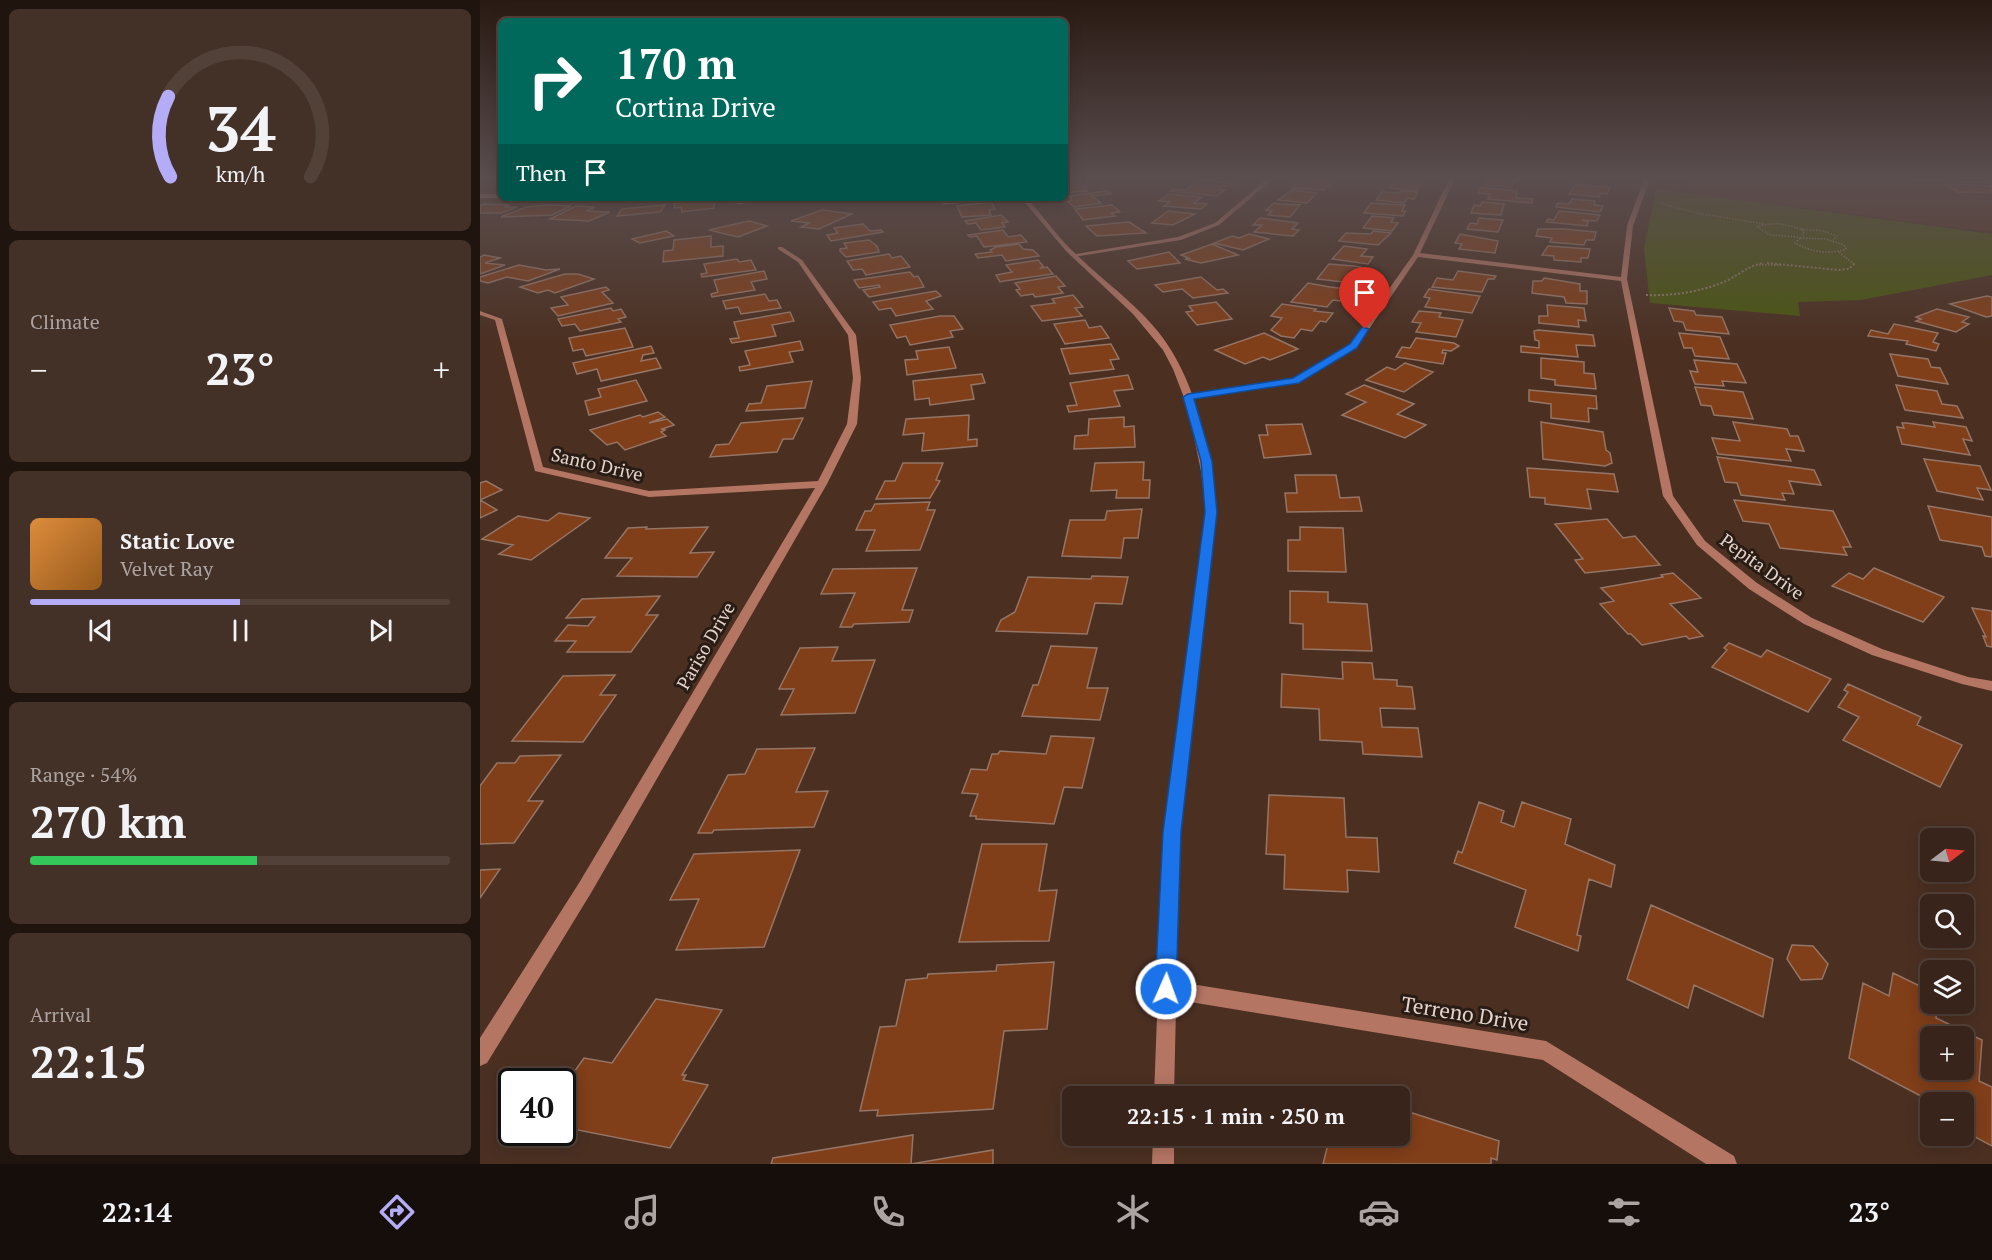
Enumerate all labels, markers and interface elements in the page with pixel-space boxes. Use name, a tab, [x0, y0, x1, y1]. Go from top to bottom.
text: 170 m	[615, 35, 736, 91]
icon: right	[516, 42, 594, 120]
text: 34	[205, 86, 275, 169]
text: Cortina Drive	[615, 89, 776, 125]
icon: arrive	[579, 156, 612, 189]
text: Then	[516, 158, 567, 187]
text: km/h	[215, 160, 265, 188]
pin	[1339, 267, 1390, 329]
icon: arrive	[1348, 276, 1381, 309]
text: Climate	[30, 308, 100, 335]
text: 23°	[205, 338, 275, 398]
text: −	[30, 348, 48, 391]
text: +	[432, 348, 450, 391]
street label: Santo Drive	[549, 442, 645, 486]
text: Static Love	[120, 526, 235, 555]
street label: Pepita Drive	[1716, 528, 1809, 605]
text: Velvet Ray	[120, 555, 213, 582]
street label: Pariso Drive	[670, 597, 740, 694]
icon: previous	[84, 614, 117, 647]
icon: pause	[224, 614, 257, 647]
icon: next	[364, 614, 397, 647]
text: Range · 54%	[30, 761, 137, 788]
text: 270 km	[30, 791, 186, 851]
north arrow	[1920, 828, 1974, 882]
map controls	[1920, 828, 1974, 1146]
button: search	[1920, 894, 1974, 948]
position arrow	[1134, 957, 1198, 1021]
button: layers	[1920, 960, 1974, 1014]
street label: Terreno Drive	[1400, 989, 1531, 1037]
text: Arrival	[30, 1001, 91, 1028]
button: +	[1920, 1026, 1974, 1080]
text: 22:15	[30, 1031, 147, 1091]
speed limit sign: 40	[498, 1068, 576, 1146]
button: −	[1920, 1092, 1974, 1146]
text: 22:15 · 1 min · 250 m	[1127, 1101, 1345, 1130]
icon: directions	[376, 1191, 418, 1233]
icon: music	[621, 1191, 663, 1233]
icon: phone	[867, 1191, 909, 1233]
icon: climate	[1112, 1191, 1154, 1233]
icon: car	[1358, 1191, 1400, 1233]
icon: filters	[1603, 1191, 1645, 1233]
text: 22:14	[102, 1194, 172, 1230]
text: 23°	[1849, 1194, 1890, 1230]

